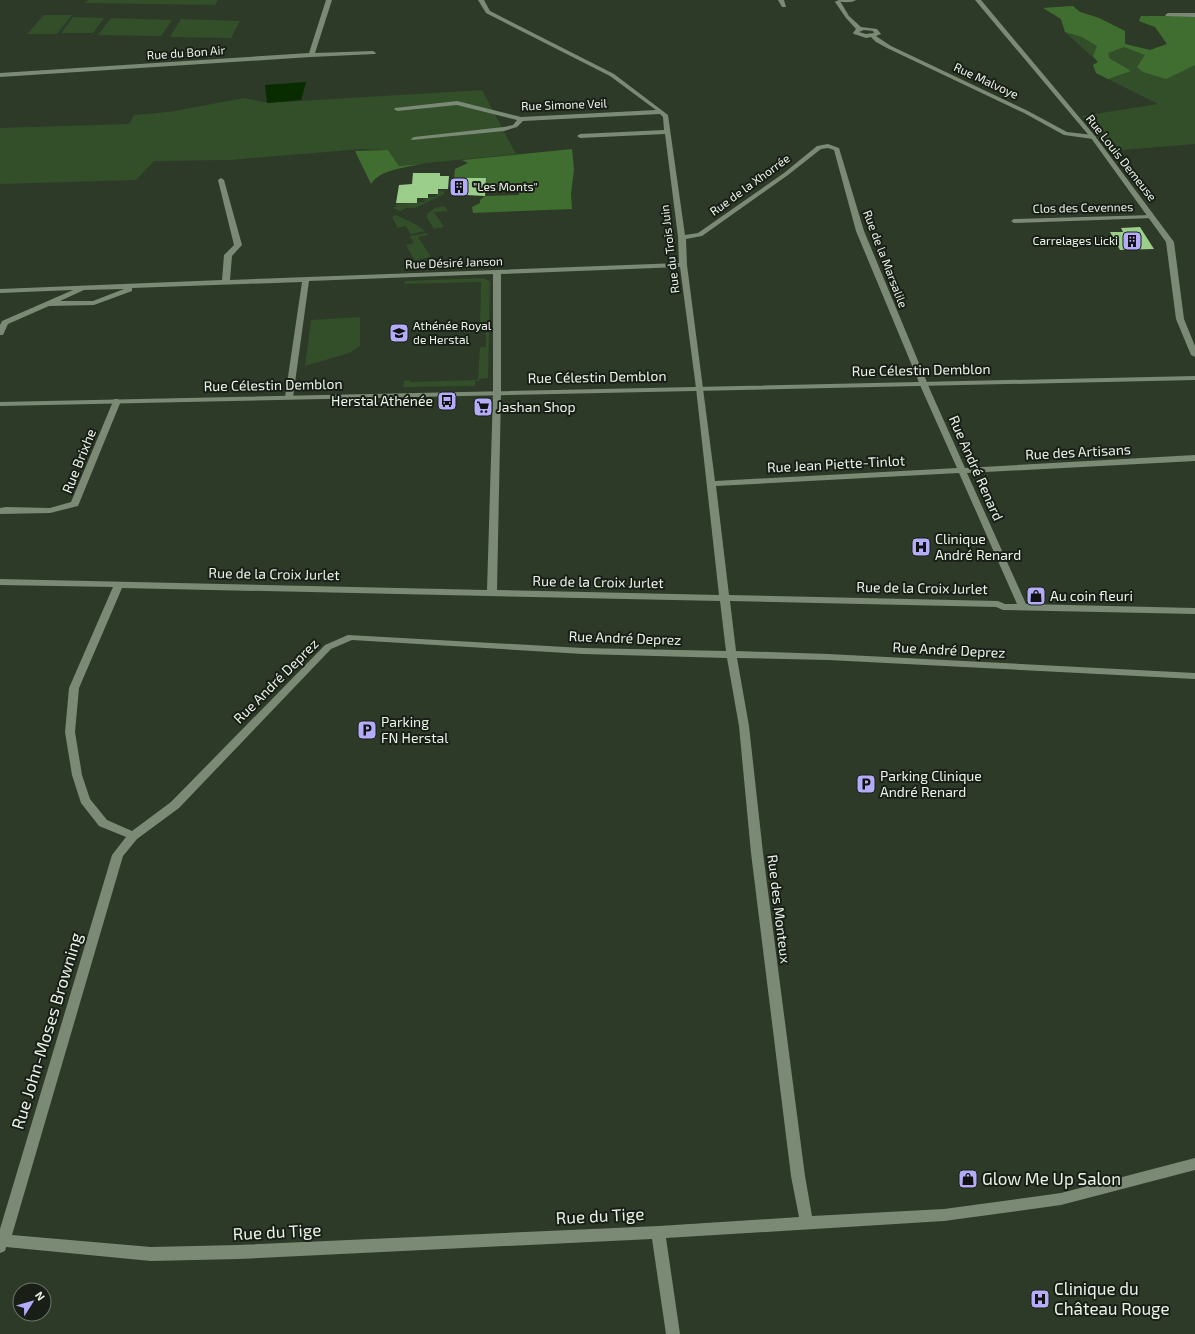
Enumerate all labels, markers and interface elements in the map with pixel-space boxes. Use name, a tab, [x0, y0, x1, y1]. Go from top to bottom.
street label: Rue du Bon Air	[146, 42, 226, 62]
street label: Rue Malvoye	[952, 59, 1021, 101]
street label: Rue Simone Veil	[521, 95, 608, 112]
street label: Rue Louis Demeuse	[1084, 111, 1160, 203]
street label: Rue de la Xhorrée	[707, 150, 792, 218]
building icon: "Les Monts"	[448, 176, 470, 198]
place label: "Les Monts"	[473, 179, 538, 193]
street label: Clos des Cevennes	[1033, 199, 1133, 215]
street label: Rue du Trois Juin	[657, 204, 681, 294]
street label: Rue de la Marsalile	[861, 208, 911, 309]
building icon: Carrelages Licki	[1121, 230, 1143, 252]
place label: Carrelages Licki	[1033, 233, 1118, 247]
street label: Rue Désiré Janson	[405, 253, 503, 271]
place label: Athénée Royal de Herstal	[413, 318, 492, 346]
school or university icon: Athénée Royal de Herstal	[388, 322, 410, 344]
street label: Rue Célestin Demblon	[851, 360, 991, 379]
street label: Rue Célestin Demblon	[527, 367, 667, 386]
street label: Rue Célestin Demblon	[203, 375, 343, 394]
bus stop icon: Herstal Athénée	[436, 390, 458, 412]
place label: Herstal Athénée	[331, 392, 433, 409]
supermarket icon: Jashan Shop	[472, 396, 494, 418]
place label: Jashan Shop	[497, 398, 576, 415]
street label: Rue André Renard	[946, 413, 1007, 523]
street label: Rue Brixhe	[58, 426, 99, 496]
street label: Rue des Artisans	[1025, 440, 1131, 463]
street label: Rue Jean Piette-Tinlot	[766, 451, 905, 476]
place label: Clinique André Renard	[935, 530, 1021, 563]
hospital icon: Clinique André Renard	[910, 536, 932, 558]
street label: Rue de la Croix Jurlet	[208, 564, 340, 583]
street label: Rue de la Croix Jurlet	[532, 572, 664, 591]
street label: Rue de la Croix Jurlet	[856, 578, 988, 597]
shop icon: Au coin fleuri	[1025, 585, 1047, 607]
place label: Au coin fleuri	[1050, 587, 1133, 604]
street label: Rue André Deprez	[568, 627, 682, 648]
street label: Rue André Deprez	[230, 635, 322, 727]
street label: Rue André Deprez	[892, 638, 1006, 661]
place label: Parking FN Herstal	[381, 713, 449, 746]
parking icon: Parking FN Herstal	[356, 719, 378, 741]
place label: Parking Clinique André Renard	[880, 767, 982, 800]
parking icon: Parking Clinique André Renard	[855, 773, 877, 795]
street label: Rue des Monteux	[764, 853, 795, 965]
street label: Rue John-Moses Browning	[7, 929, 87, 1132]
shop icon: Glow Me Up Salon	[957, 1168, 979, 1190]
place label: Glow Me Up Salon	[982, 1168, 1121, 1189]
street label: Rue du Tige	[555, 1203, 645, 1228]
street label: Rue du Tige	[232, 1219, 322, 1244]
place label: Clinique du Château Rouge	[1054, 1278, 1170, 1319]
north arrow	[12, 1282, 52, 1322]
hospital icon: Clinique du Château Rouge	[1029, 1288, 1051, 1310]
text: N	[33, 1289, 48, 1303]

